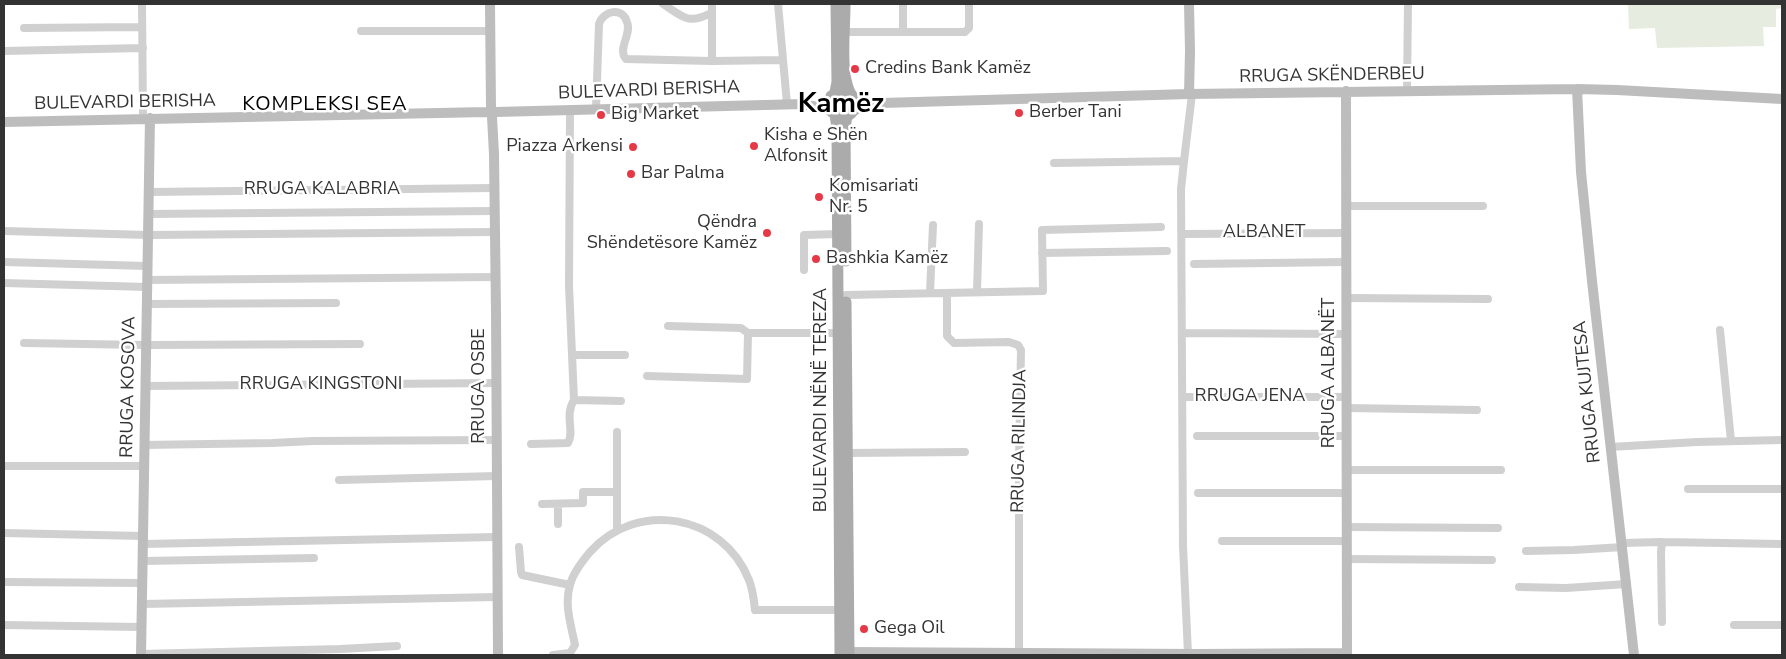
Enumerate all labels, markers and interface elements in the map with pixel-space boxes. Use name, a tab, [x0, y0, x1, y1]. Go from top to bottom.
place label: Credins Bank Kamëz	[865, 58, 1031, 80]
marker: Credins Bank Kamëz	[849, 63, 861, 75]
street label: RRUGA SKËNDERBEU	[1239, 64, 1425, 88]
street label: BULEVARDI BERISHA	[558, 77, 740, 105]
district label: Kamëz	[798, 88, 884, 122]
street label: BULEVARDI BERISHA	[34, 91, 216, 115]
district label: KOMPLEKSI SEA	[241, 93, 409, 117]
place label: Berber Tani	[1029, 102, 1122, 124]
place label: Big Market	[611, 104, 699, 126]
marker: Berber Tani	[1013, 107, 1025, 119]
marker: Big Market	[595, 109, 607, 121]
place label: Kisha e Shën Alfonsit	[764, 125, 868, 168]
place label: Piazza Arkensi	[506, 136, 623, 158]
marker: Kisha e Shën Alfonsit	[748, 140, 760, 152]
marker: Piazza Arkensi	[627, 141, 639, 153]
place label: Bar Palma	[641, 163, 725, 185]
marker: Bar Palma	[625, 168, 637, 180]
place label: Komisariati Nr. 5	[829, 176, 918, 218]
street label: RRUGA KALABRIA	[244, 179, 400, 201]
marker: Komisariati Nr. 5	[813, 191, 825, 203]
place label: Qëndra Shëndetësore Kamëz	[587, 212, 757, 254]
street label: ALBANET	[1223, 222, 1305, 244]
marker: Qëndra Shëndetësore Kamëz	[761, 227, 773, 239]
place label: Bashkia Kamëz	[826, 248, 948, 270]
marker: Bashkia Kamëz	[810, 253, 822, 265]
street label: BULEVARDI NËNË TEREZA	[811, 288, 833, 512]
street label: RRUGA ALBANËT	[1319, 298, 1341, 448]
street label: RRUGA KOSOVA	[117, 316, 141, 458]
street label: RRUGA KUJTESA	[1570, 320, 1606, 464]
street label: RRUGA OSBE	[469, 328, 491, 444]
street label: RRUGA RILINDJA	[1008, 369, 1032, 513]
street label: RRUGA KINGSTONI	[240, 374, 402, 396]
street label: RRUGA JENA	[1195, 386, 1305, 408]
place label: Gega Oil	[874, 618, 945, 640]
marker: Gega Oil	[858, 623, 870, 635]

